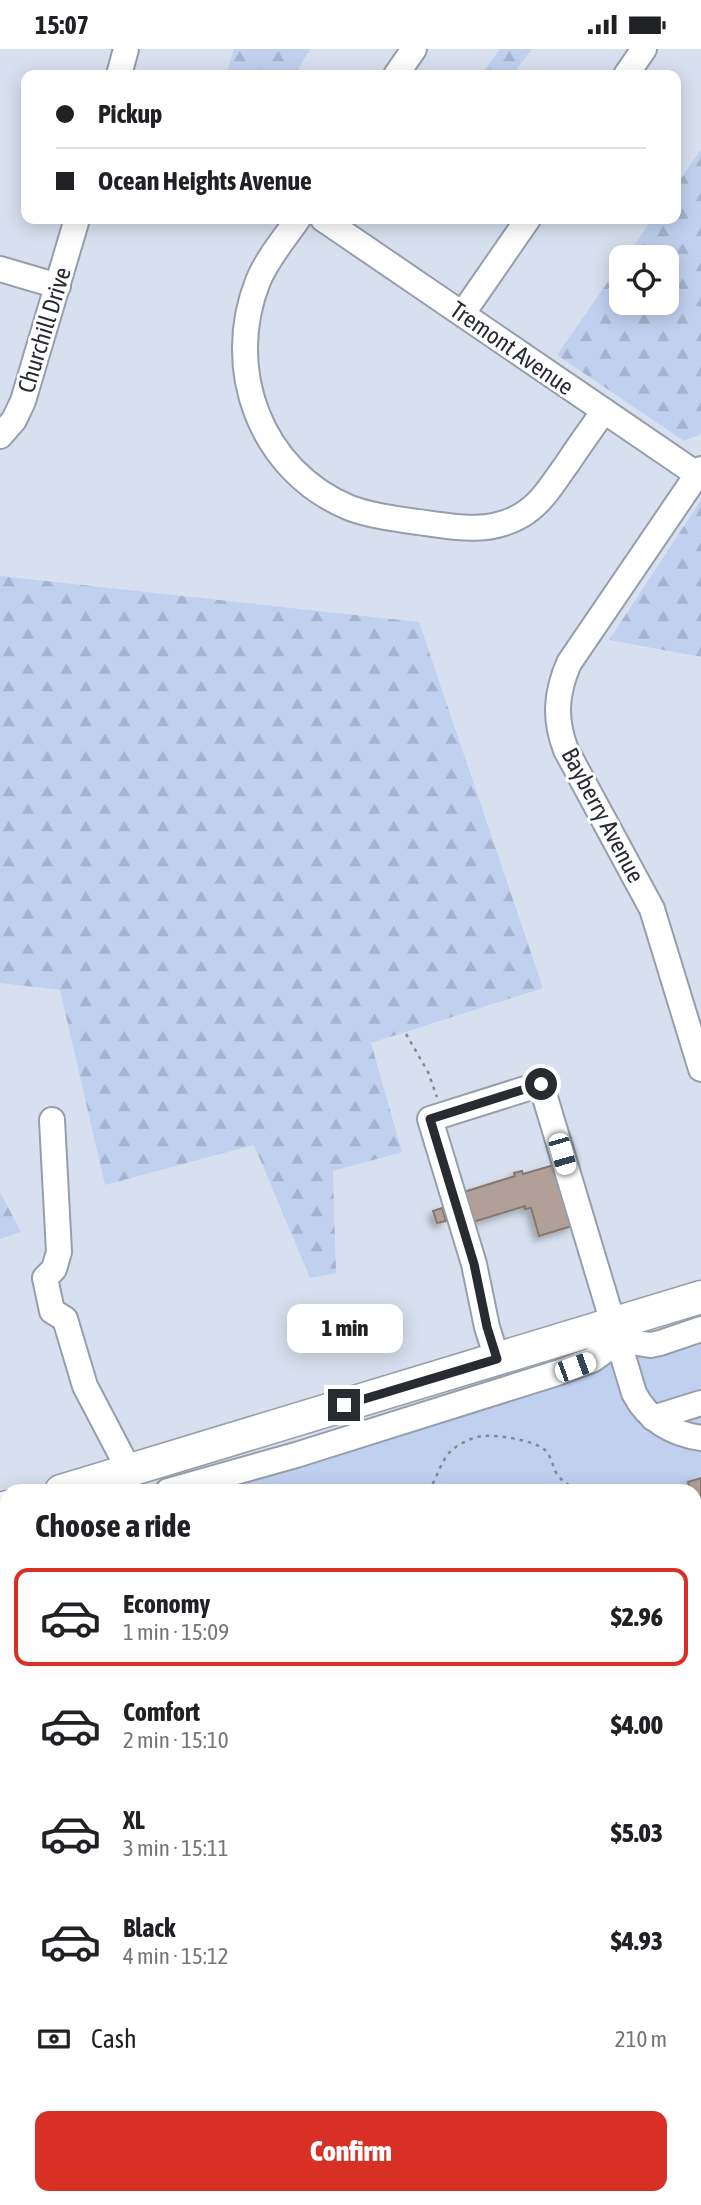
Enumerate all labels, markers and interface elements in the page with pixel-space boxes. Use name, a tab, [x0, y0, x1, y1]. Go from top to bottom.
text: 15:07	[35, 10, 89, 40]
text: Pickup	[98, 99, 162, 129]
text: Ocean Heights Avenue	[98, 166, 312, 196]
map controls	[609, 245, 679, 315]
button: locate	[609, 245, 679, 315]
street label: Churchill Drive	[12, 264, 76, 396]
street label: Tremont Avenue	[445, 296, 579, 400]
street label: Bayberry Avenue	[556, 743, 650, 887]
route start	[525, 1068, 557, 1100]
car	[547, 1131, 578, 1177]
callout: 1 min	[286, 1303, 402, 1353]
text: 1 min	[322, 1315, 368, 1341]
car	[552, 1350, 599, 1384]
route end	[328, 1389, 360, 1421]
text: Choose a ride	[35, 1507, 191, 1544]
icon: car	[39, 1586, 102, 1649]
text: Economy	[123, 1589, 210, 1619]
text: $2.96	[611, 1602, 663, 1632]
text: 1 min · 15:09	[123, 1619, 229, 1645]
icon: car	[39, 1694, 102, 1757]
text: Comfort	[123, 1697, 200, 1727]
text: $4.00	[611, 1710, 663, 1740]
text: 2 min · 15:10	[123, 1727, 229, 1753]
icon: car	[39, 1802, 102, 1865]
text: XL	[123, 1805, 145, 1835]
text: $5.03	[611, 1818, 663, 1848]
text: 3 min · 15:11	[123, 1835, 229, 1861]
icon: car	[39, 1910, 102, 1973]
text: Black	[123, 1913, 175, 1943]
text: $4.93	[611, 1926, 663, 1956]
text: 4 min · 15:12	[123, 1943, 229, 1969]
icon: cash	[35, 2020, 73, 2058]
text: Cash	[91, 2024, 137, 2054]
text: 210 m	[615, 2026, 667, 2052]
button: Confirm	[35, 2111, 667, 2191]

